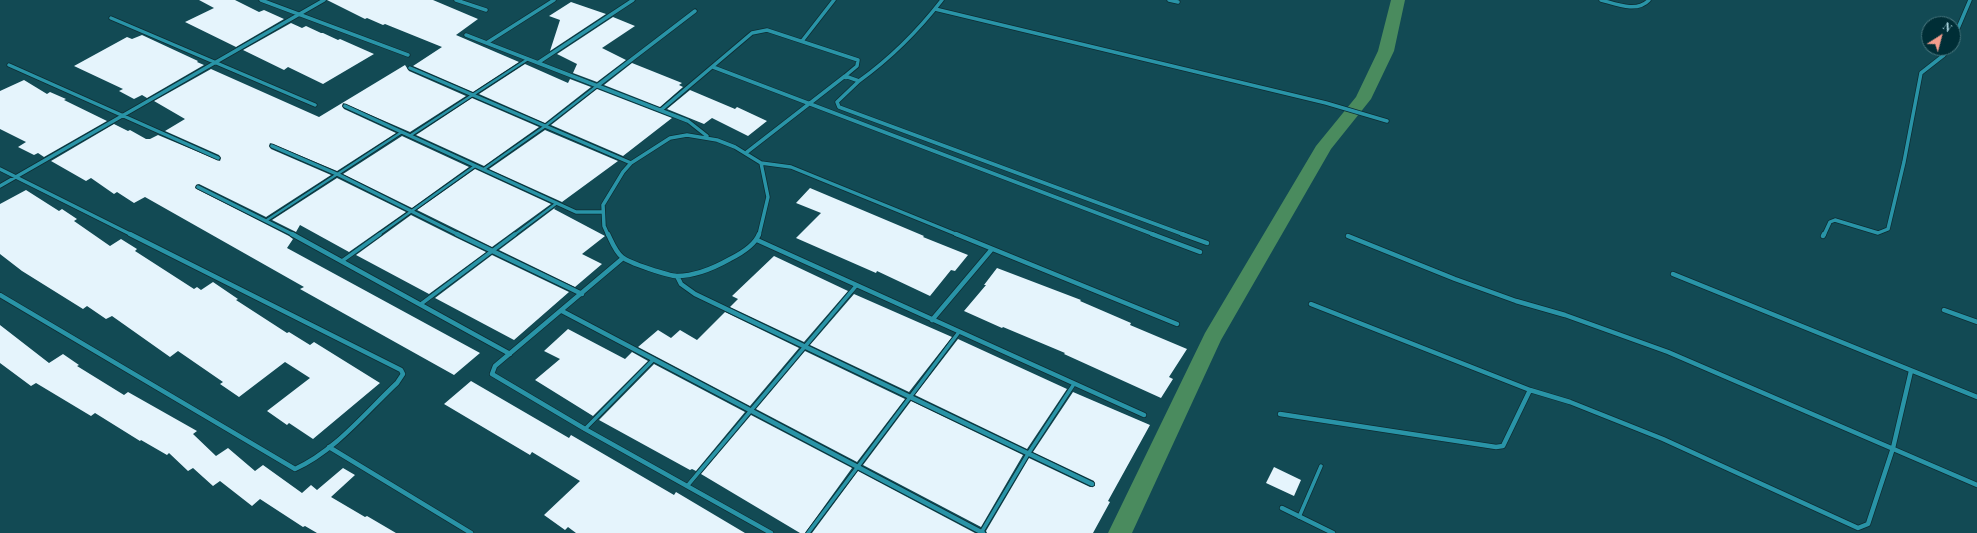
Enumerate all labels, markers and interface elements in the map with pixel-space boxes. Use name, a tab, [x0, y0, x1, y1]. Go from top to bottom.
north arrow	[1921, 16, 1961, 56]
text: N	[1940, 18, 1955, 35]

